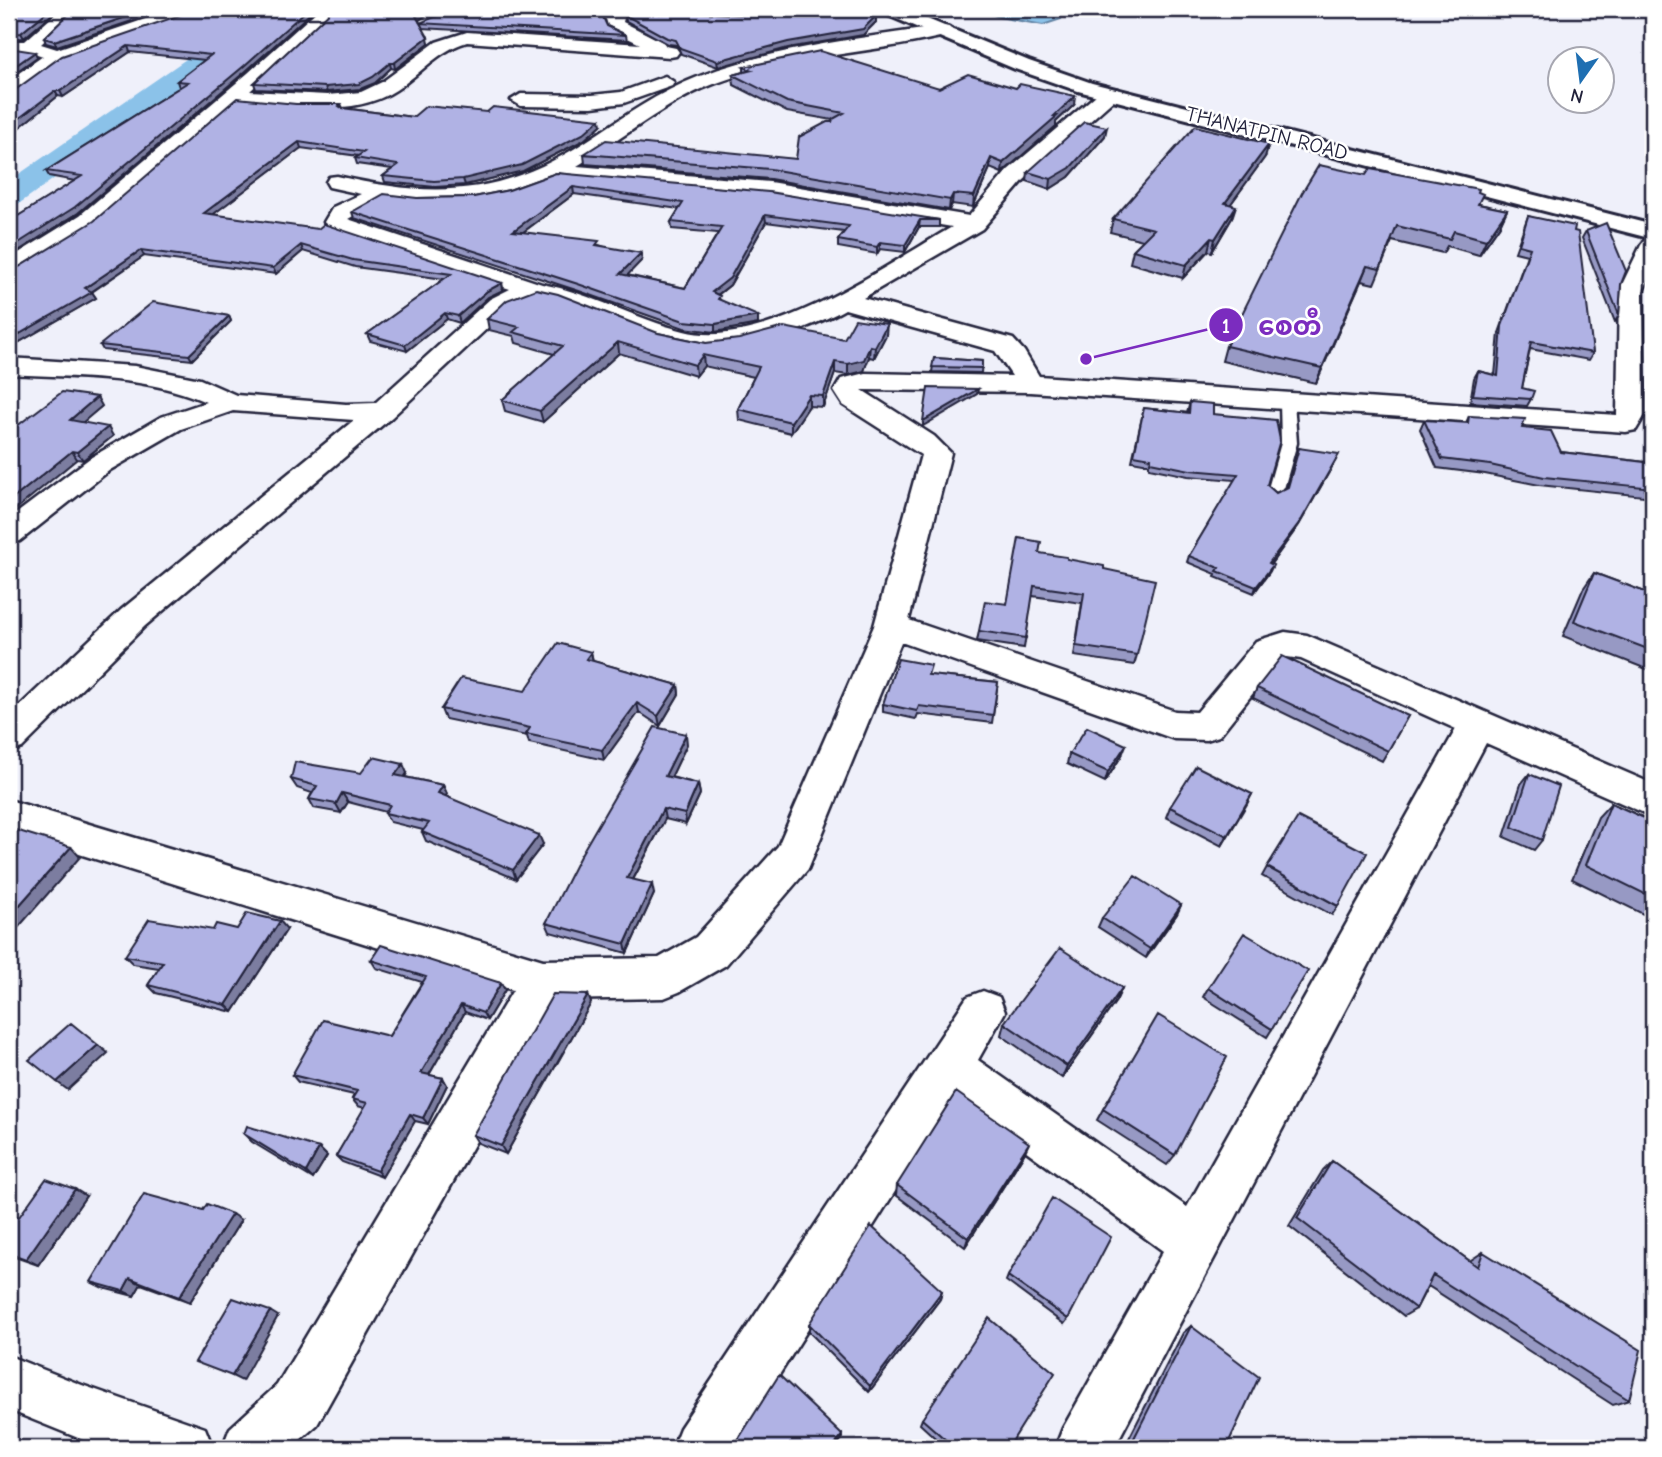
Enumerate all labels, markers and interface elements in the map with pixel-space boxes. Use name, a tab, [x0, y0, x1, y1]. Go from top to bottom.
north arrow	[1546, 46, 1616, 116]
text: N	[1568, 83, 1586, 108]
street label: THANATPIN ROAD	[1184, 101, 1350, 165]
callout: စေတီ	[1209, 302, 1335, 349]
text: စေတီ	[1258, 307, 1322, 342]
text: 1	[1222, 314, 1230, 338]

